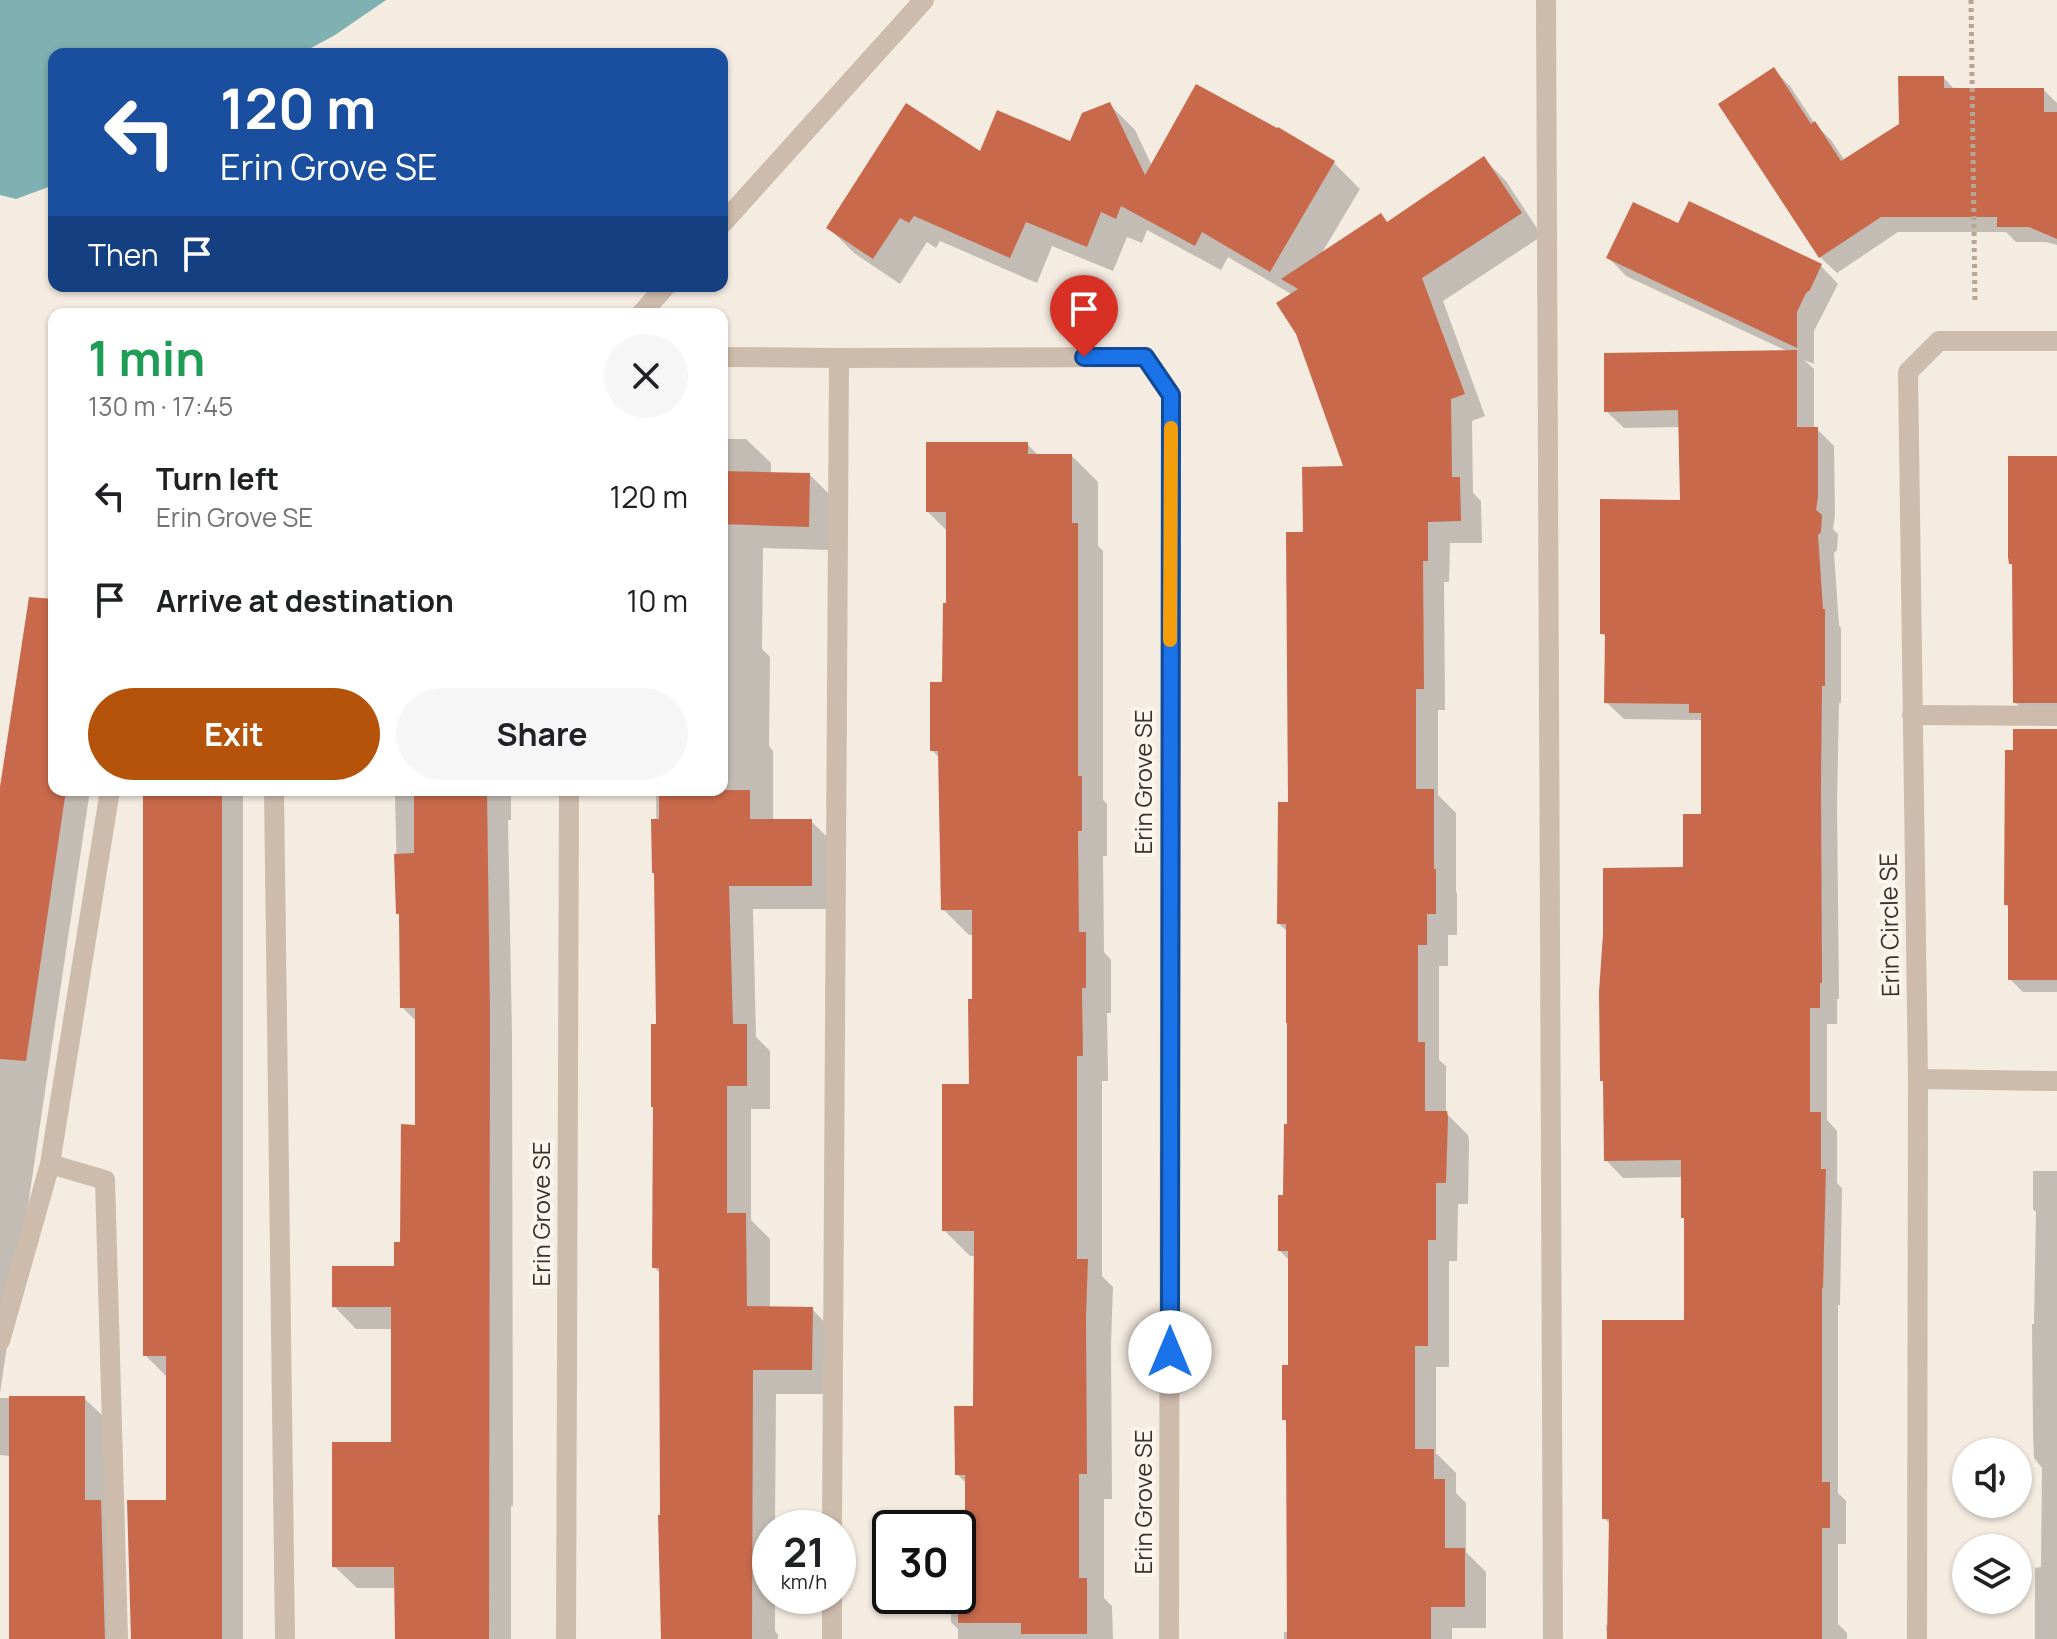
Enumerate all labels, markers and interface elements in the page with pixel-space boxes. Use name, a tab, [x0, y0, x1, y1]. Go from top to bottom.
text: 120 m	[220, 69, 376, 146]
icon: left	[88, 80, 192, 184]
text: Erin Grove SE	[220, 142, 438, 191]
icon: arrive	[175, 232, 219, 276]
text: Then	[88, 234, 159, 275]
pin	[1050, 275, 1118, 357]
icon: arrive	[1062, 287, 1106, 331]
text: 1 min	[88, 325, 205, 390]
button: close	[604, 334, 688, 418]
text: 130 m · 17:45	[88, 388, 233, 424]
text: Turn left	[156, 458, 279, 499]
icon: left	[88, 474, 132, 518]
text: 120 m	[609, 476, 688, 517]
text: Erin Grove SE	[156, 499, 313, 535]
icon: arrive	[88, 578, 132, 622]
text: Arrive at destination	[156, 580, 454, 621]
text: 10 m	[627, 580, 688, 621]
button: Exit	[88, 688, 380, 780]
button: Share	[396, 688, 688, 780]
street label: Erin Grove SE	[1126, 709, 1159, 855]
street label: Erin Circle SE	[1871, 853, 1906, 997]
street label: Erin Grove SE	[524, 1141, 557, 1287]
position arrow	[1128, 1310, 1212, 1394]
street label: Erin Grove SE	[1126, 1429, 1159, 1575]
map controls	[1952, 1438, 2032, 1614]
button: sound	[1952, 1438, 2032, 1518]
speed limit sign: 30	[872, 1510, 976, 1614]
text: 21	[783, 1524, 825, 1579]
button: layers	[1952, 1534, 2032, 1614]
text: km/h	[781, 1568, 827, 1595]

